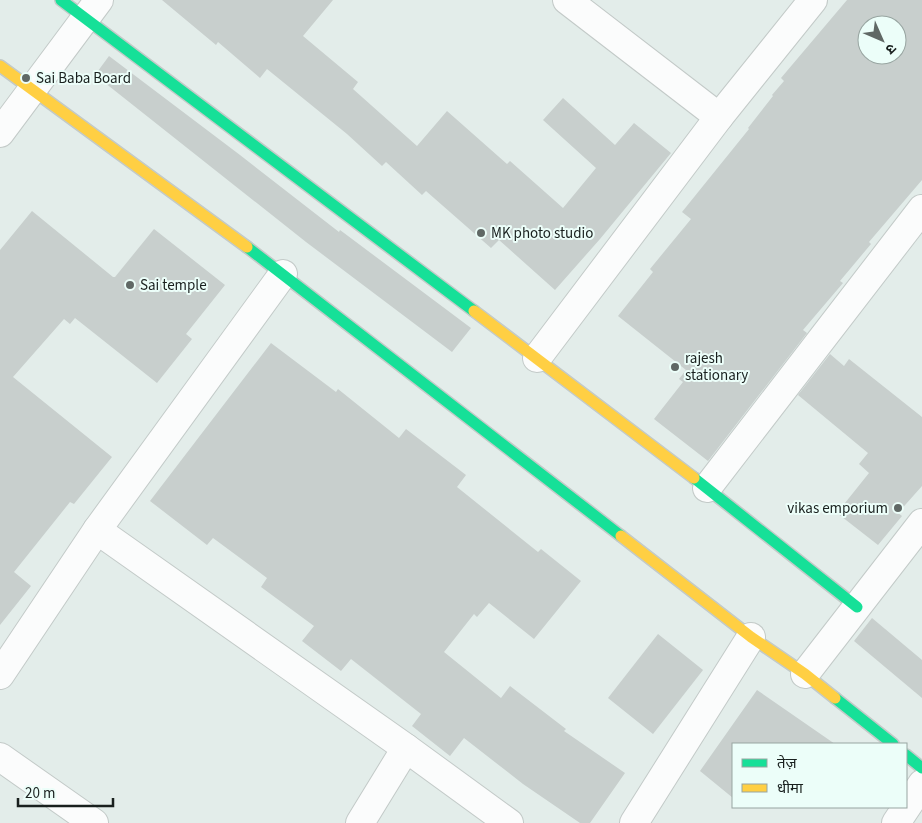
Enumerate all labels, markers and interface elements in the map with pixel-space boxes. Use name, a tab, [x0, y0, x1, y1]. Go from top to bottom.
north arrow	[857, 15, 907, 65]
text: उ	[880, 39, 900, 59]
place label: Sai Baba Board	[36, 68, 131, 89]
marker: Sai Baba Board	[20, 72, 32, 84]
place label: MK photo studio	[491, 223, 593, 244]
marker: MK photo studio	[475, 227, 487, 239]
place label: Sai temple	[140, 275, 207, 296]
marker: Sai temple	[124, 279, 136, 291]
place label: rajesh stationary	[685, 348, 748, 386]
marker: rajesh stationary	[669, 361, 681, 373]
place label: vikas emporium	[787, 498, 888, 519]
marker: vikas emporium	[892, 502, 904, 514]
legend	[732, 743, 907, 808]
text: तेज़	[777, 753, 798, 774]
scale bar	[18, 776, 112, 808]
text: धीमा	[777, 778, 804, 799]
text: 20 m	[25, 783, 55, 804]

